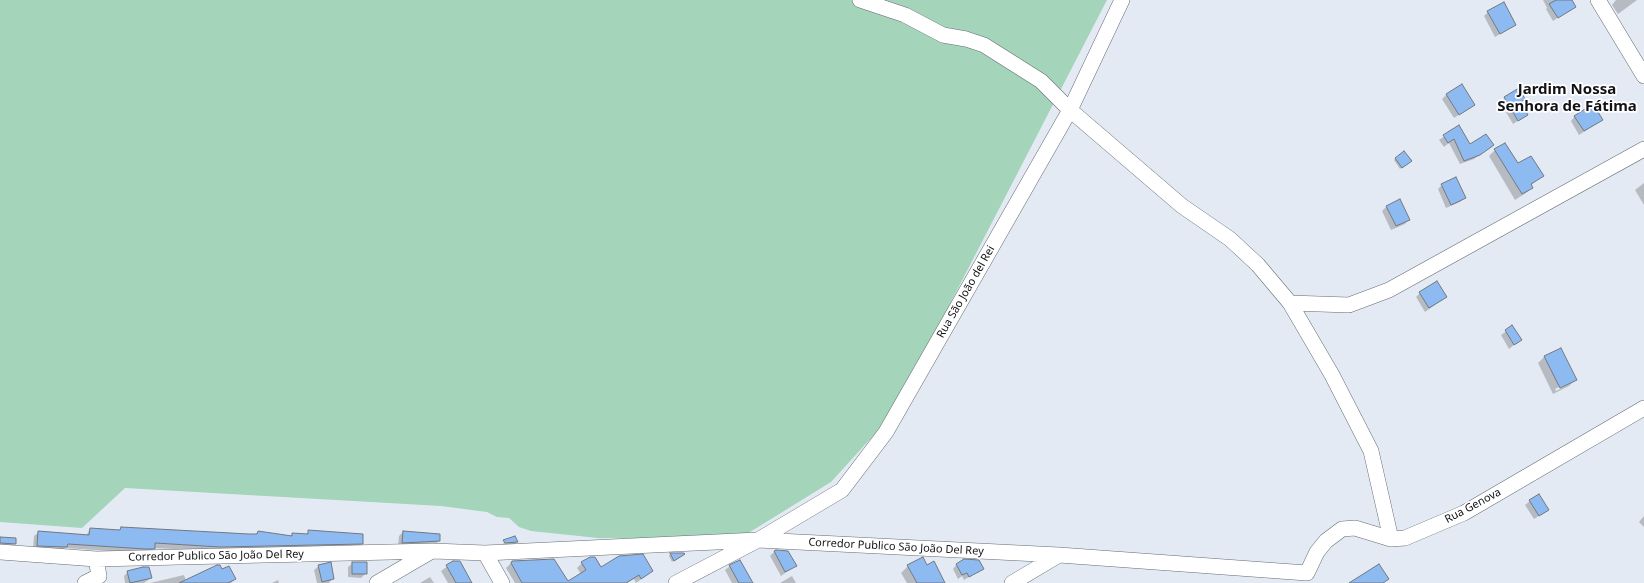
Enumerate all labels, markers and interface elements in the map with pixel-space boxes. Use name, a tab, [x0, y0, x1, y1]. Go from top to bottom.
district label: Jardim Nossa Senhora de Fátima	[1497, 81, 1637, 116]
street label: Rua São João del Rei	[934, 244, 998, 340]
street label: Rua Genova	[1443, 486, 1503, 526]
street label: Corredor Publico São João Del Rey	[808, 536, 984, 558]
street label: Corredor Publico São João Del Rey	[128, 548, 304, 564]

